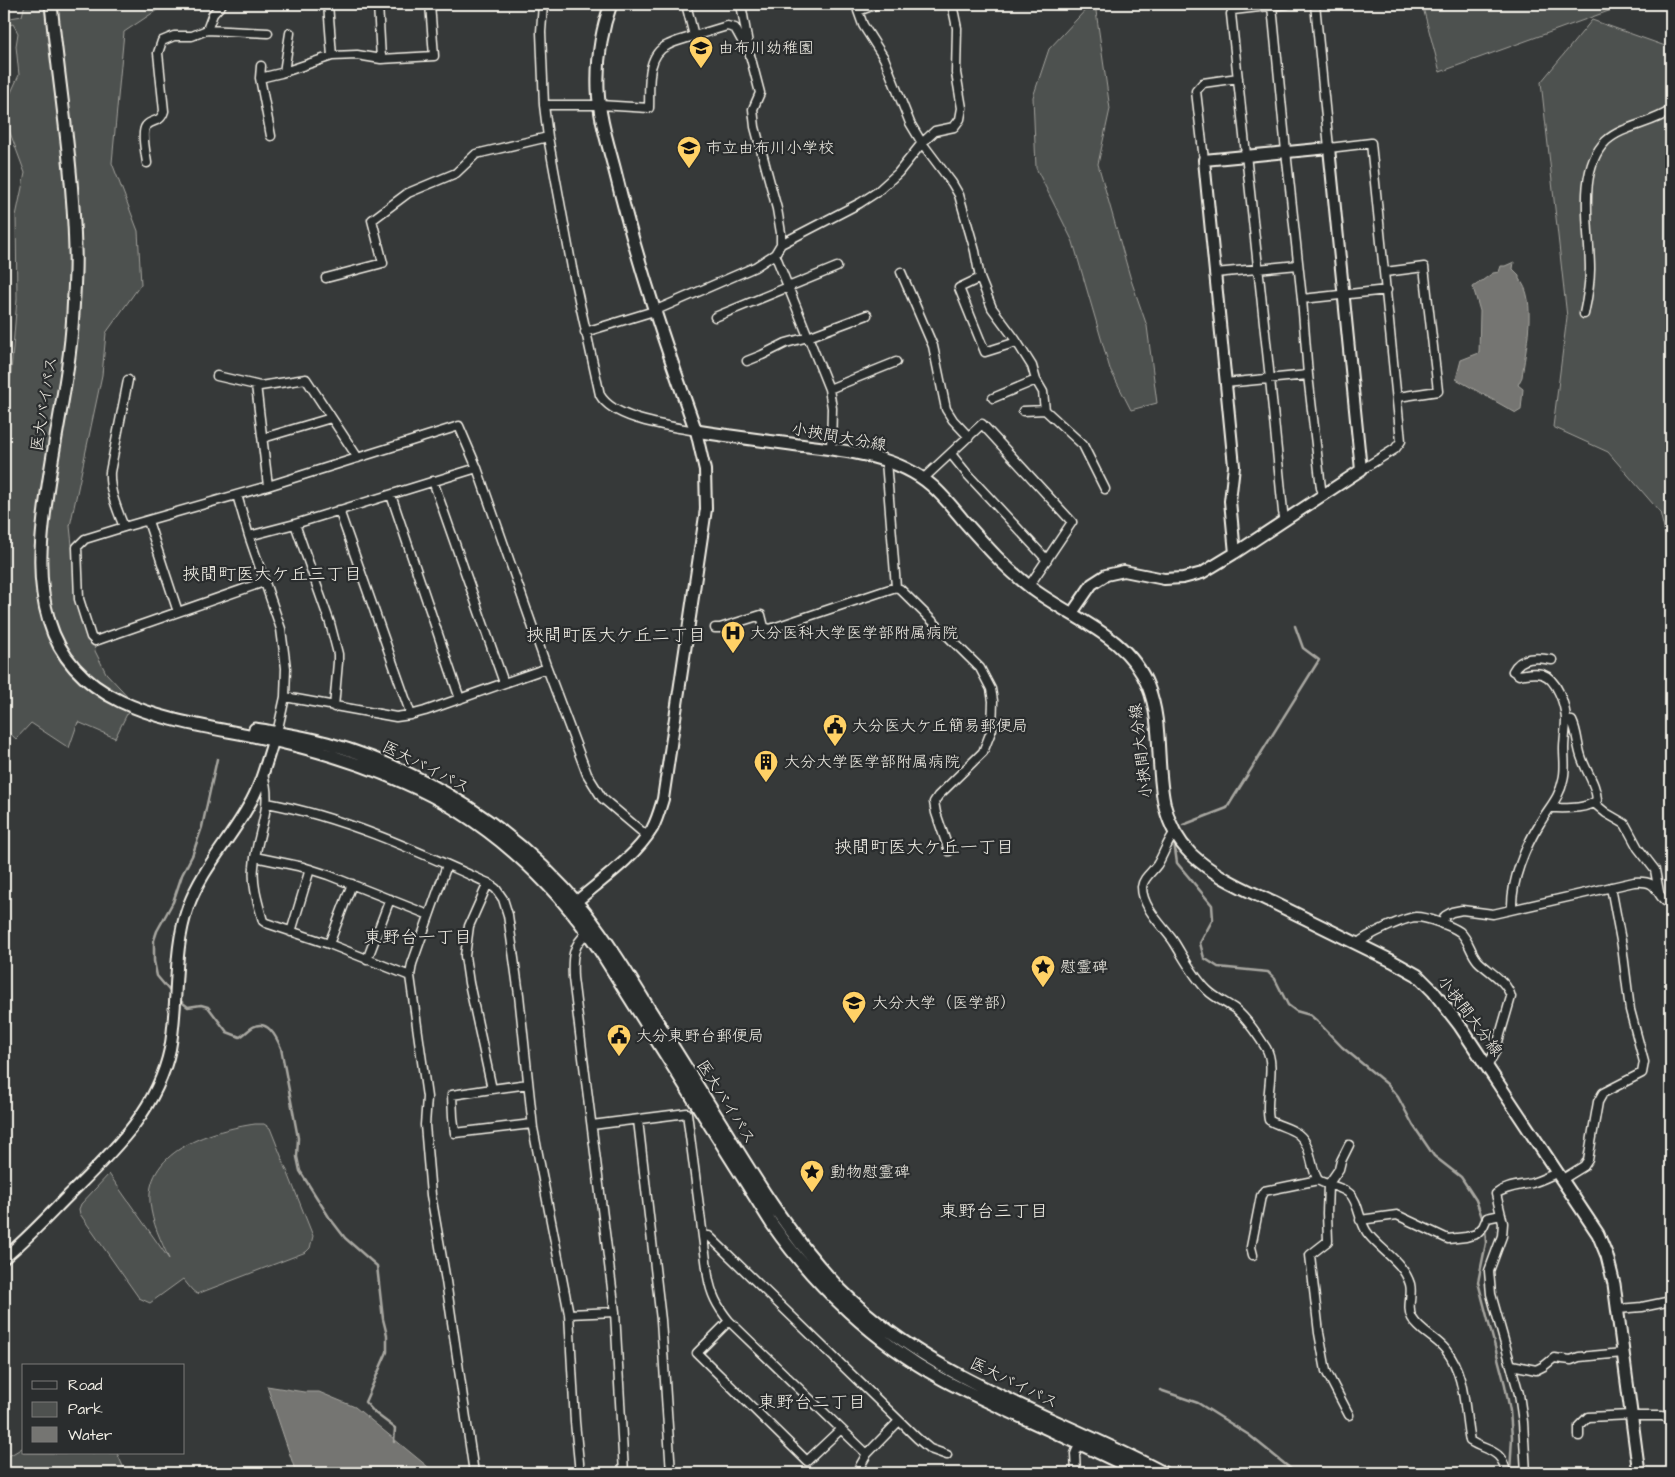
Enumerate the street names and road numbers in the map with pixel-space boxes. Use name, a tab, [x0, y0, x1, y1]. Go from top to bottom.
street label: 医大バイパス	[26, 355, 62, 453]
street label: 小挾間大分線	[790, 418, 888, 456]
street label: 小挾間大分線	[1124, 702, 1158, 800]
street label: 医大バイパス	[378, 735, 474, 799]
street label: 小挾間大分線	[1432, 971, 1508, 1061]
street label: 医大バイパス	[691, 1056, 761, 1148]
street label: 医大バイパス	[966, 1352, 1062, 1414]

